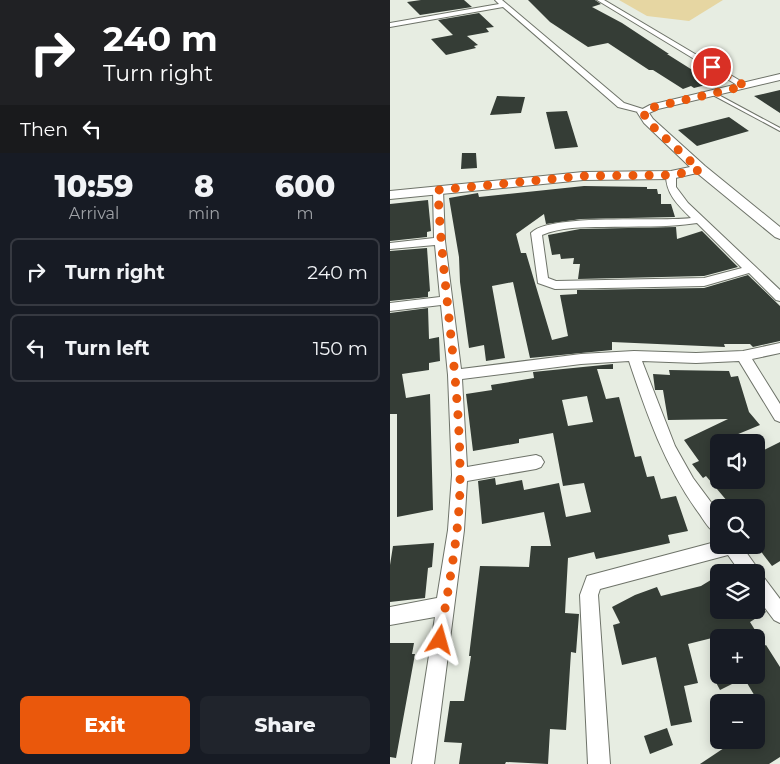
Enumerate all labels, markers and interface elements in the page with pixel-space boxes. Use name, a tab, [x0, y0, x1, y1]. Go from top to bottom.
text: 240 m	[103, 17, 218, 60]
icon: right	[20, 20, 85, 85]
pin	[691, 46, 733, 88]
icon: arrive	[698, 53, 726, 81]
text: Turn right	[103, 60, 213, 87]
icon: left	[78, 115, 106, 143]
text: Then	[20, 118, 68, 141]
text: 10:59	[55, 168, 133, 205]
text: 8	[194, 168, 214, 205]
text: 600	[275, 168, 335, 205]
text: Arrival	[69, 204, 119, 223]
text: min	[188, 204, 220, 223]
text: m	[297, 204, 314, 223]
icon: right	[22, 258, 50, 286]
text: Turn right	[65, 261, 165, 284]
text: 240 m	[307, 261, 368, 284]
icon: left	[22, 334, 50, 362]
text: Turn left	[65, 337, 150, 360]
text: 150 m	[313, 337, 368, 360]
map controls	[710, 434, 765, 749]
button: sound	[710, 434, 765, 489]
button: search	[710, 499, 765, 554]
button: layers	[710, 564, 765, 619]
position arrow	[413, 613, 465, 665]
button: +	[710, 629, 765, 684]
button: −	[710, 694, 765, 749]
button: Exit	[20, 696, 190, 754]
button: Share	[200, 696, 370, 754]

